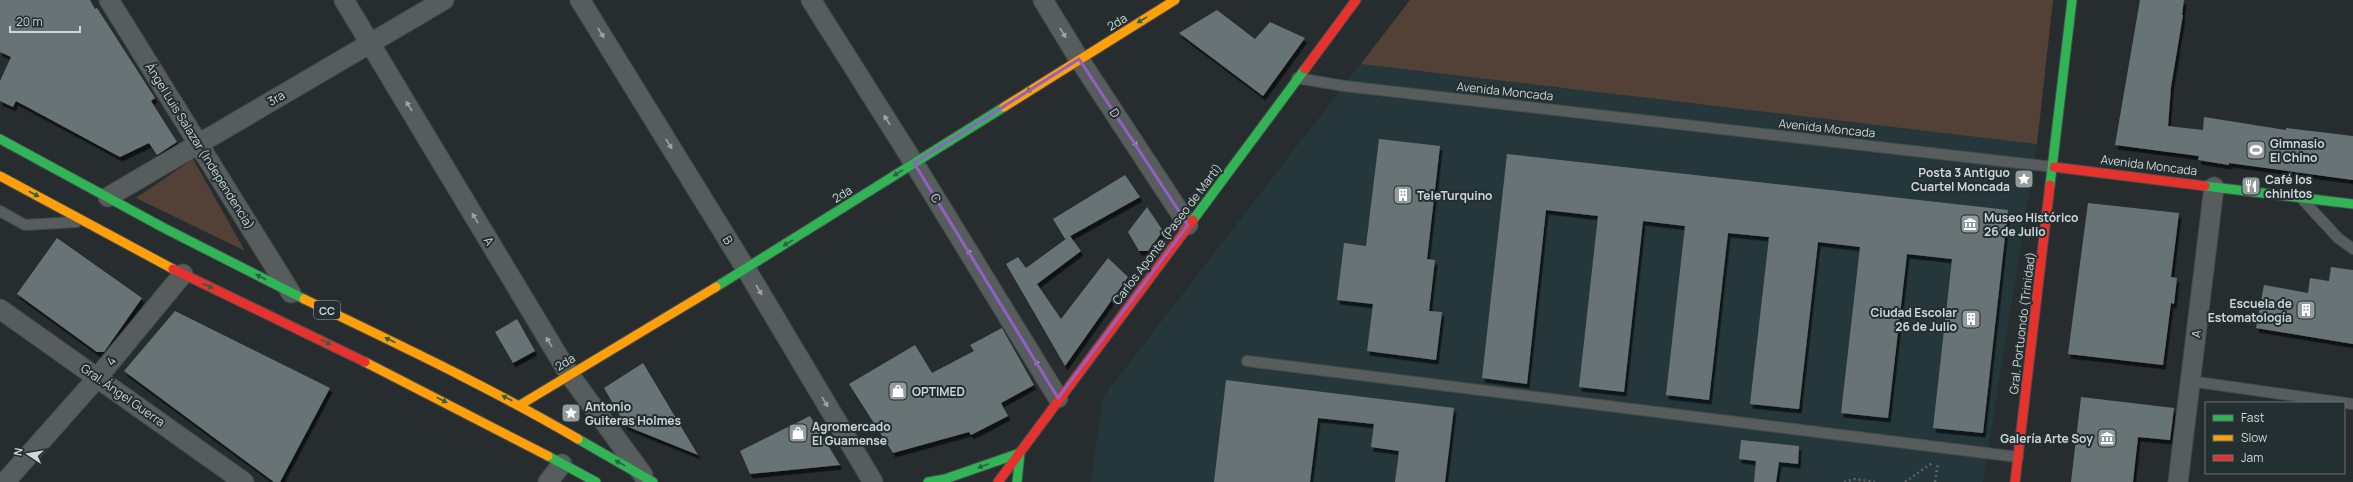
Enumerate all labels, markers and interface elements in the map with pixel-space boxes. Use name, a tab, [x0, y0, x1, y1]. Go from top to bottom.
scale bar	[10, 8, 80, 34]
street label: 2da	[1104, 9, 1130, 35]
text: 20 m	[16, 13, 43, 30]
one-way arrow	[1136, 17, 1148, 24]
one-way arrow	[597, 27, 604, 39]
one-way arrow	[1060, 27, 1067, 39]
street label: Ángel Luis Salazar (Independencia)	[142, 59, 258, 233]
street label: Avenida Moncada	[1456, 77, 1554, 105]
one-way arrow	[1026, 85, 1036, 93]
street label: 3ra	[264, 86, 288, 110]
one-way arrow	[405, 100, 412, 112]
street label: D	[1106, 105, 1124, 121]
street label: Avenida Moncada	[1778, 114, 1876, 142]
one-way arrow	[883, 115, 891, 125]
place label: Gimnasio El Chino	[2270, 135, 2325, 166]
one-way arrow	[1130, 137, 1138, 148]
one-way arrow	[665, 139, 673, 149]
sports icon: Gimnasio El Chino	[2245, 139, 2267, 161]
street label: Avenida Moncada	[2100, 151, 2198, 179]
street label: Carlos Aponte (Paseo de Martí)	[1108, 160, 1226, 308]
place label: Posta 3 Antiguo Cuartel Moncada	[1911, 164, 2010, 195]
place icon: Posta 3 Antiguo Cuartel Moncada	[2013, 168, 2035, 190]
one-way arrow	[892, 170, 904, 177]
place label: Café los chinitos	[2265, 171, 2313, 202]
restaurant icon: Café los chinitos	[2240, 175, 2262, 197]
street label: 2da	[829, 181, 855, 207]
building icon: TeleTurquino	[1392, 184, 1414, 206]
place label: TeleTurquino	[1417, 187, 1492, 204]
street label: C	[927, 190, 946, 206]
one-way arrow	[29, 191, 40, 198]
place label: Museo Histórico 26 de Julio	[1984, 209, 2078, 240]
one-way arrow	[472, 212, 479, 224]
museum icon: Museo Histórico 26 de Julio	[1959, 213, 1981, 235]
street label: B	[719, 232, 737, 248]
street label: A	[480, 233, 498, 249]
one-way arrow	[782, 239, 794, 246]
one-way arrow	[966, 249, 974, 259]
street label: Gral. Portuondo (Trinidad)	[2005, 251, 2039, 395]
one-way arrow	[255, 274, 267, 281]
one-way arrow	[203, 283, 214, 289]
one-way arrow	[755, 284, 762, 296]
place label: Escuela de Estomatología	[2208, 295, 2292, 326]
building icon: Escuela de Estomatología	[2295, 299, 2317, 321]
road number: CC	[314, 301, 340, 319]
place label: Ciudad Escolar 26 de Julio	[1870, 304, 1957, 335]
building icon: Ciudad Escolar 26 de Julio	[1960, 308, 1982, 330]
street label: A	[2187, 329, 2205, 339]
one-way arrow	[546, 336, 553, 348]
one-way arrow	[385, 337, 396, 343]
one-way arrow	[320, 339, 331, 345]
street label: 2da	[552, 349, 578, 375]
street label: 4	[102, 353, 120, 369]
street label: Gral. Ángel Guerra	[77, 360, 169, 430]
one-way arrow	[1034, 360, 1042, 370]
shop icon: OPTIMED	[887, 380, 909, 402]
place label: OPTIMED	[912, 383, 965, 400]
one-way arrow	[501, 395, 513, 401]
one-way arrow	[822, 396, 829, 408]
one-way arrow	[436, 397, 448, 403]
place label: Antonio Guiteras Holmes	[585, 398, 682, 429]
place icon: Antonio Guiteras Holmes	[560, 402, 582, 424]
legend	[2205, 402, 2345, 474]
text: Fast	[2241, 409, 2265, 426]
place label: Agromercado El Guamense	[812, 418, 891, 449]
shop icon: Agromercado El Guamense	[787, 422, 809, 444]
museum icon: Galería Arte Soy	[2096, 427, 2118, 449]
text: Slow	[2241, 429, 2267, 446]
place label: Galería Arte Soy	[2000, 430, 2093, 447]
north arrow	[8, 434, 48, 474]
text: N	[10, 446, 26, 457]
text: Jam	[2241, 449, 2263, 466]
one-way arrow	[614, 459, 625, 466]
one-way arrow	[977, 463, 989, 469]

